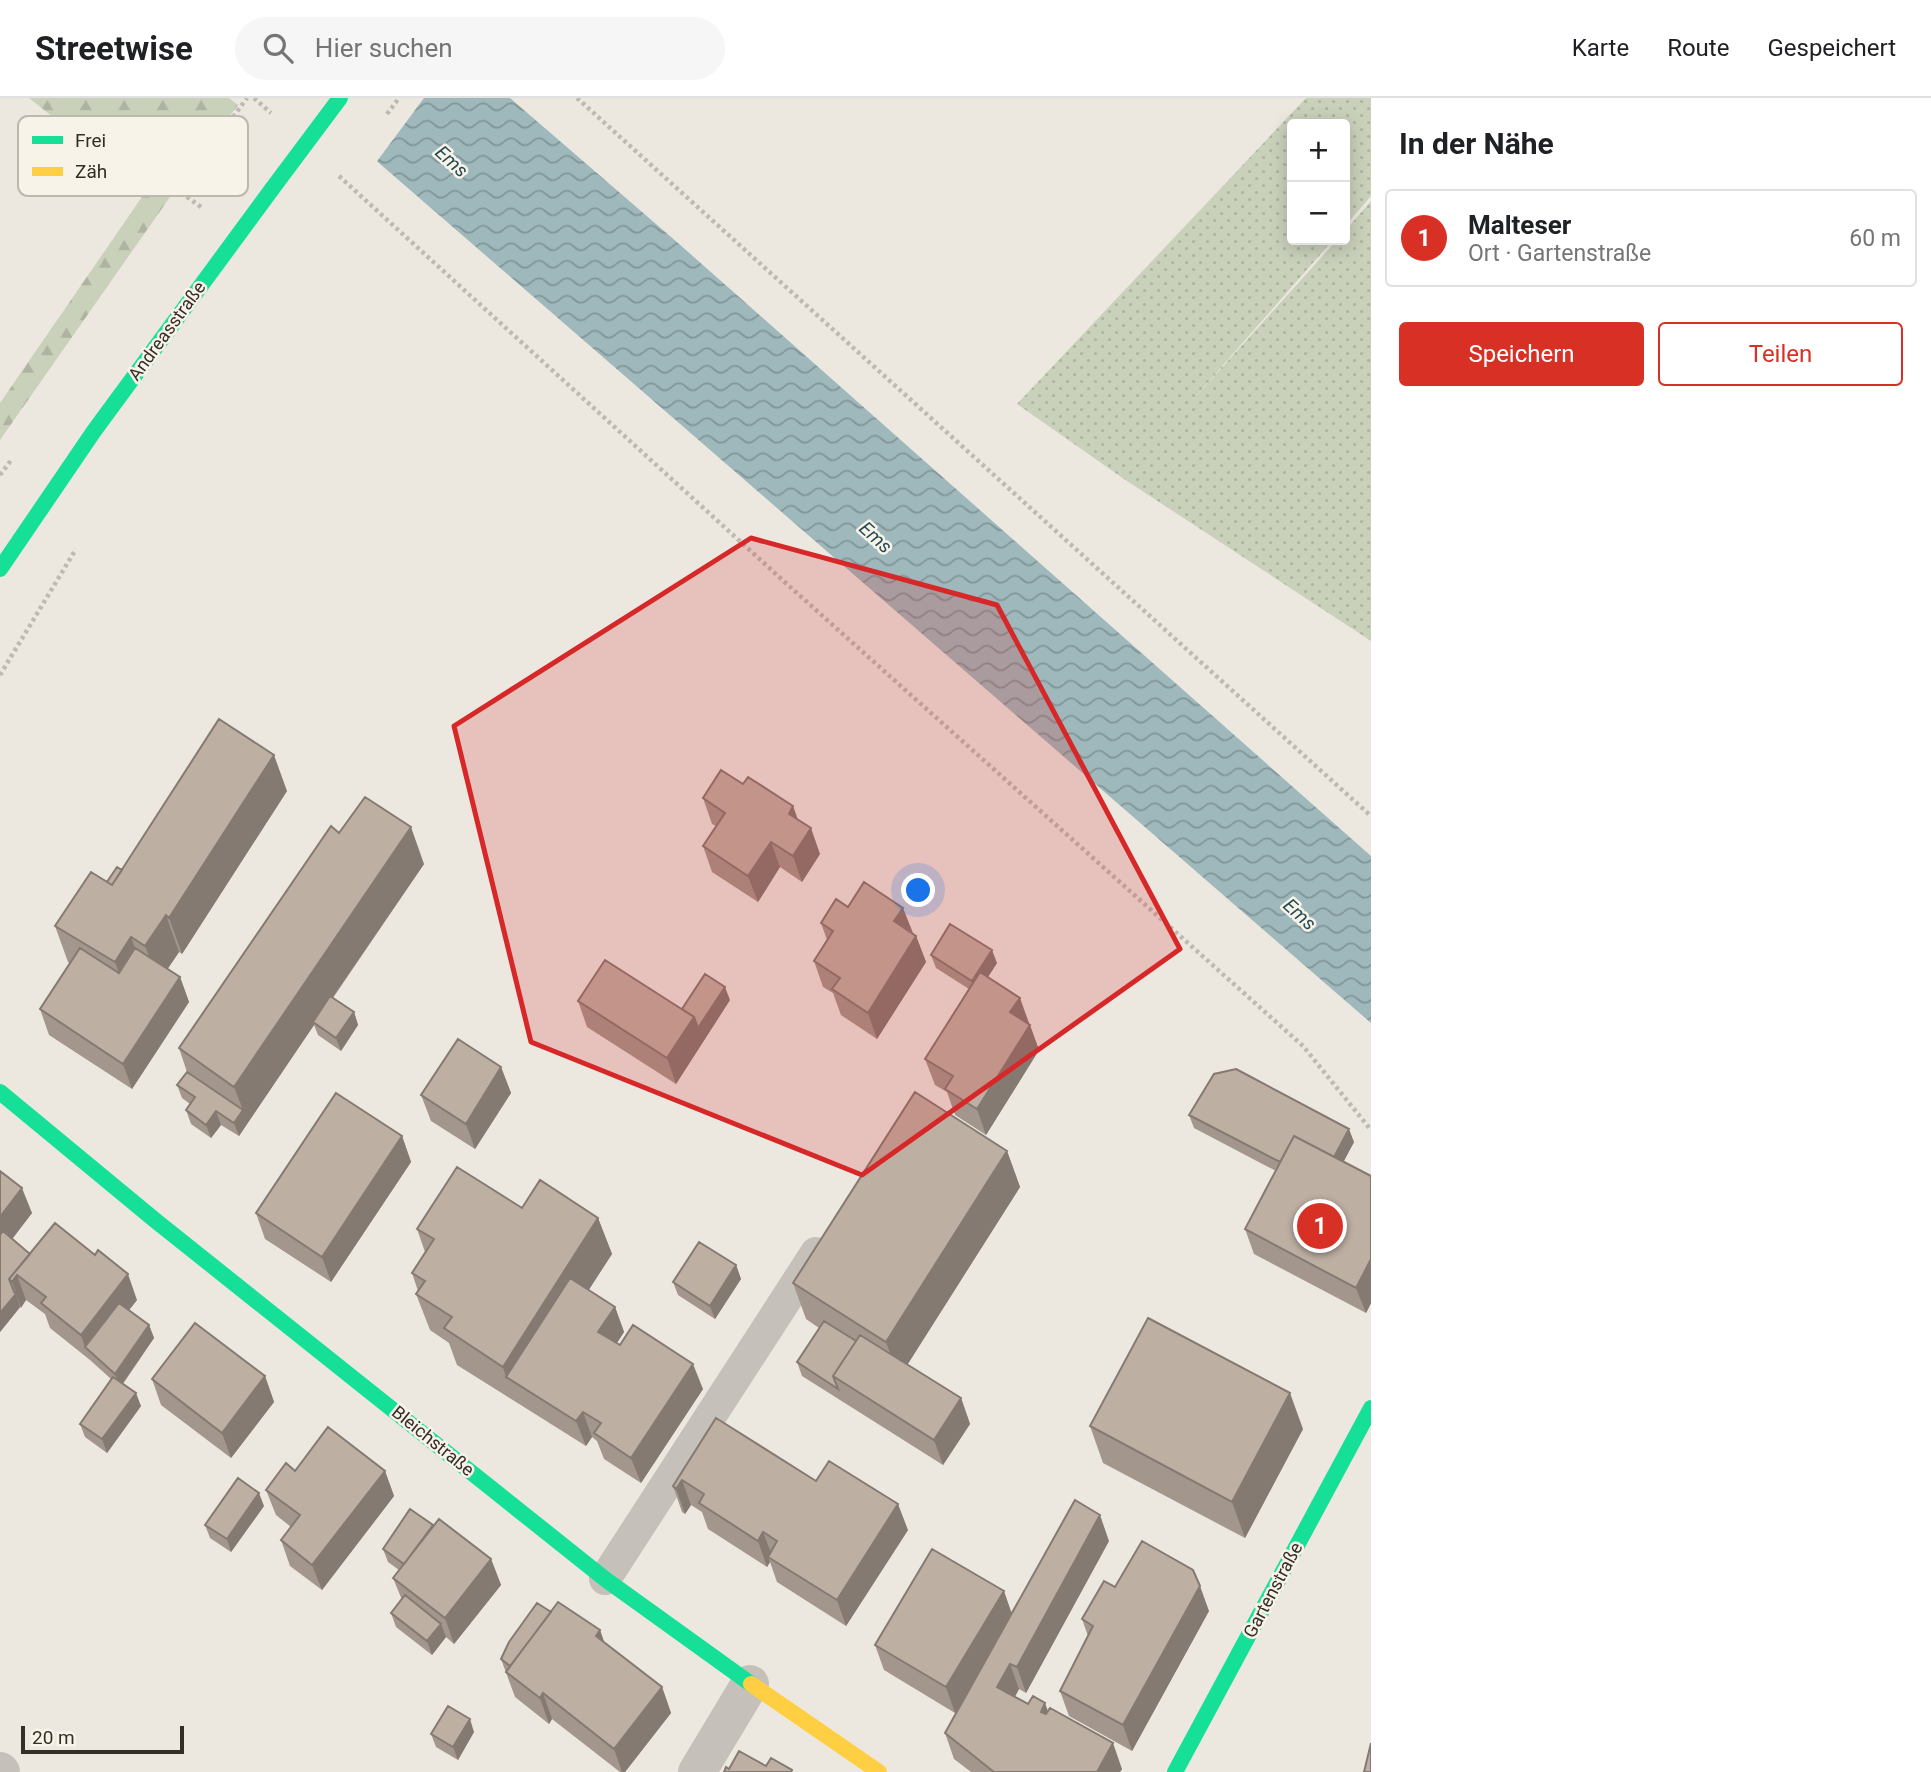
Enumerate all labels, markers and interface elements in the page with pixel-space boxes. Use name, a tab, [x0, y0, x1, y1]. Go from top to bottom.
search box	[235, 17, 725, 80]
text: Streetwise	[35, 29, 193, 68]
icon: search	[259, 29, 297, 67]
text: Hier suchen	[315, 33, 453, 63]
text: Karte	[1572, 34, 1629, 62]
text: Route	[1667, 34, 1729, 62]
text: Gespeichert	[1767, 34, 1896, 62]
legend	[18, 116, 248, 196]
map controls	[1287, 119, 1350, 245]
button: +	[1287, 119, 1350, 182]
text: In der Nähe	[1399, 126, 1554, 161]
text: Frei	[75, 129, 106, 152]
water label: Ems	[431, 141, 473, 182]
text: Zäh	[75, 160, 107, 183]
button: −	[1287, 182, 1350, 245]
text: Malteser	[1468, 210, 1571, 240]
text: 1	[1417, 225, 1431, 252]
text: 60 m	[1849, 225, 1901, 252]
text: Ort · Gartenstraße	[1468, 240, 1651, 267]
street label: Andreasstraße	[124, 277, 210, 384]
button: Speichern	[1399, 322, 1644, 386]
button: Teilen	[1658, 322, 1903, 386]
water label: Ems	[855, 517, 897, 558]
your location	[901, 873, 935, 907]
water label: Ems	[1279, 894, 1321, 935]
pin: 1	[1297, 1200, 1343, 1252]
street label: Bleichstraße	[388, 1401, 479, 1480]
street label: Gartenstraße	[1239, 1539, 1306, 1641]
scale bar	[21, 1723, 184, 1755]
text: 20 m	[32, 1726, 75, 1749]

